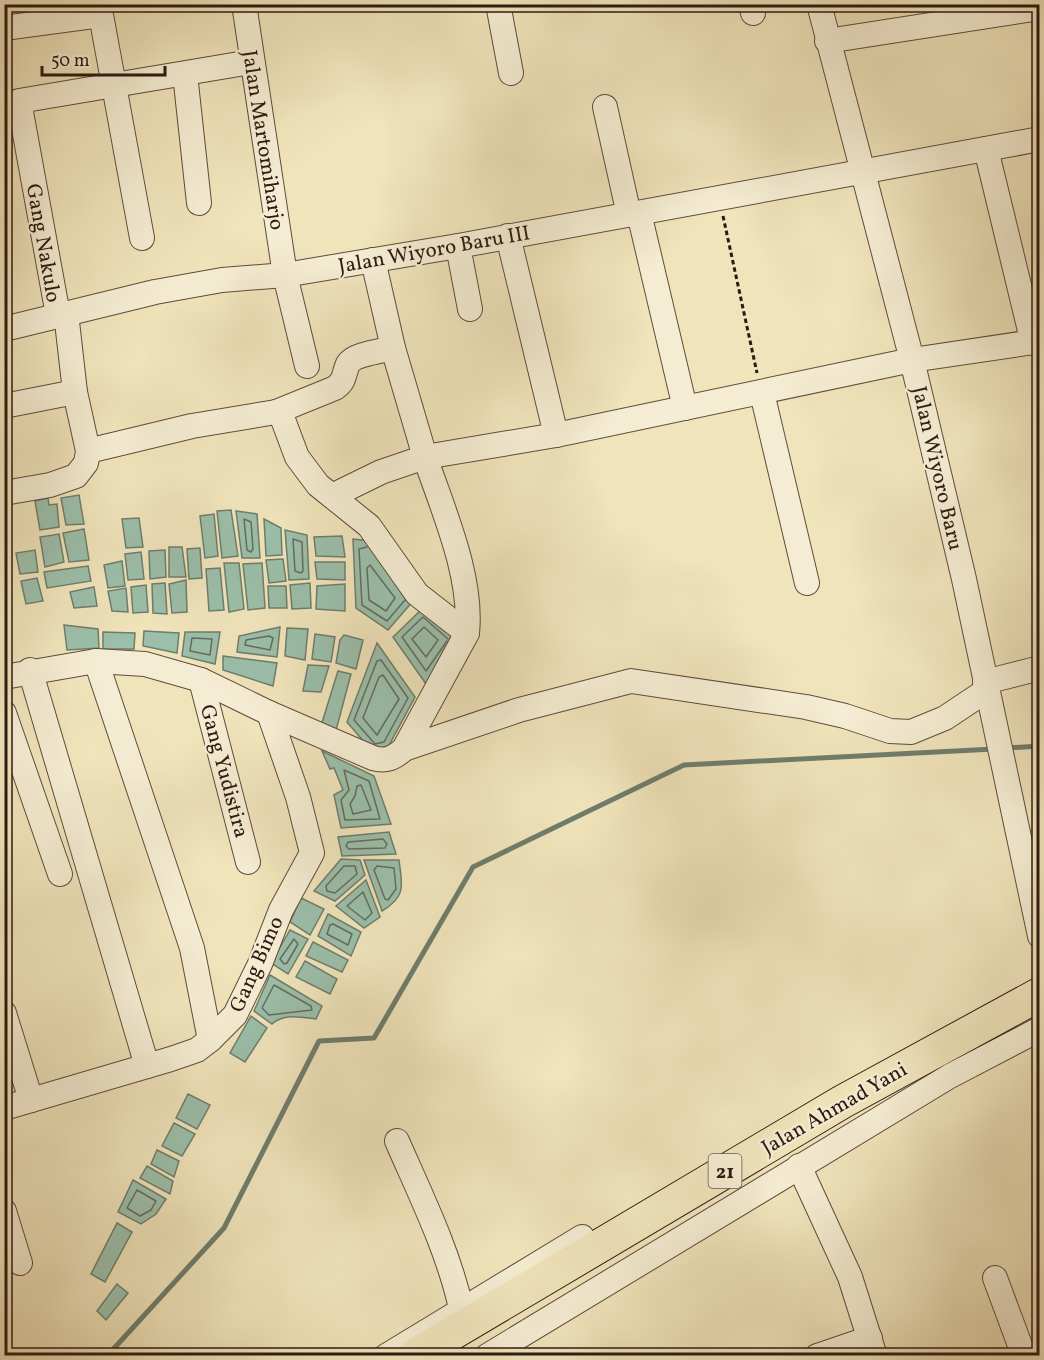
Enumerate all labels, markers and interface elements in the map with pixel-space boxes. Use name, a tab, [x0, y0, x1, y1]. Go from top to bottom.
scale bar	[42, 39, 165, 77]
street label: Jalan Martomiharjo	[234, 48, 291, 232]
text: 50 m	[51, 49, 90, 74]
street label: Gang Nakulo	[18, 182, 67, 305]
street label: Jalan Wiyoro Baru III	[336, 219, 532, 282]
street label: Jalan Wiyoro Baru	[904, 383, 970, 553]
street label: Gang Yudistira	[192, 702, 255, 841]
street label: Gang Bimo	[223, 912, 291, 1017]
street label: Jalan Ahmad Yani	[757, 1056, 913, 1163]
road number: 21	[708, 1154, 742, 1188]

